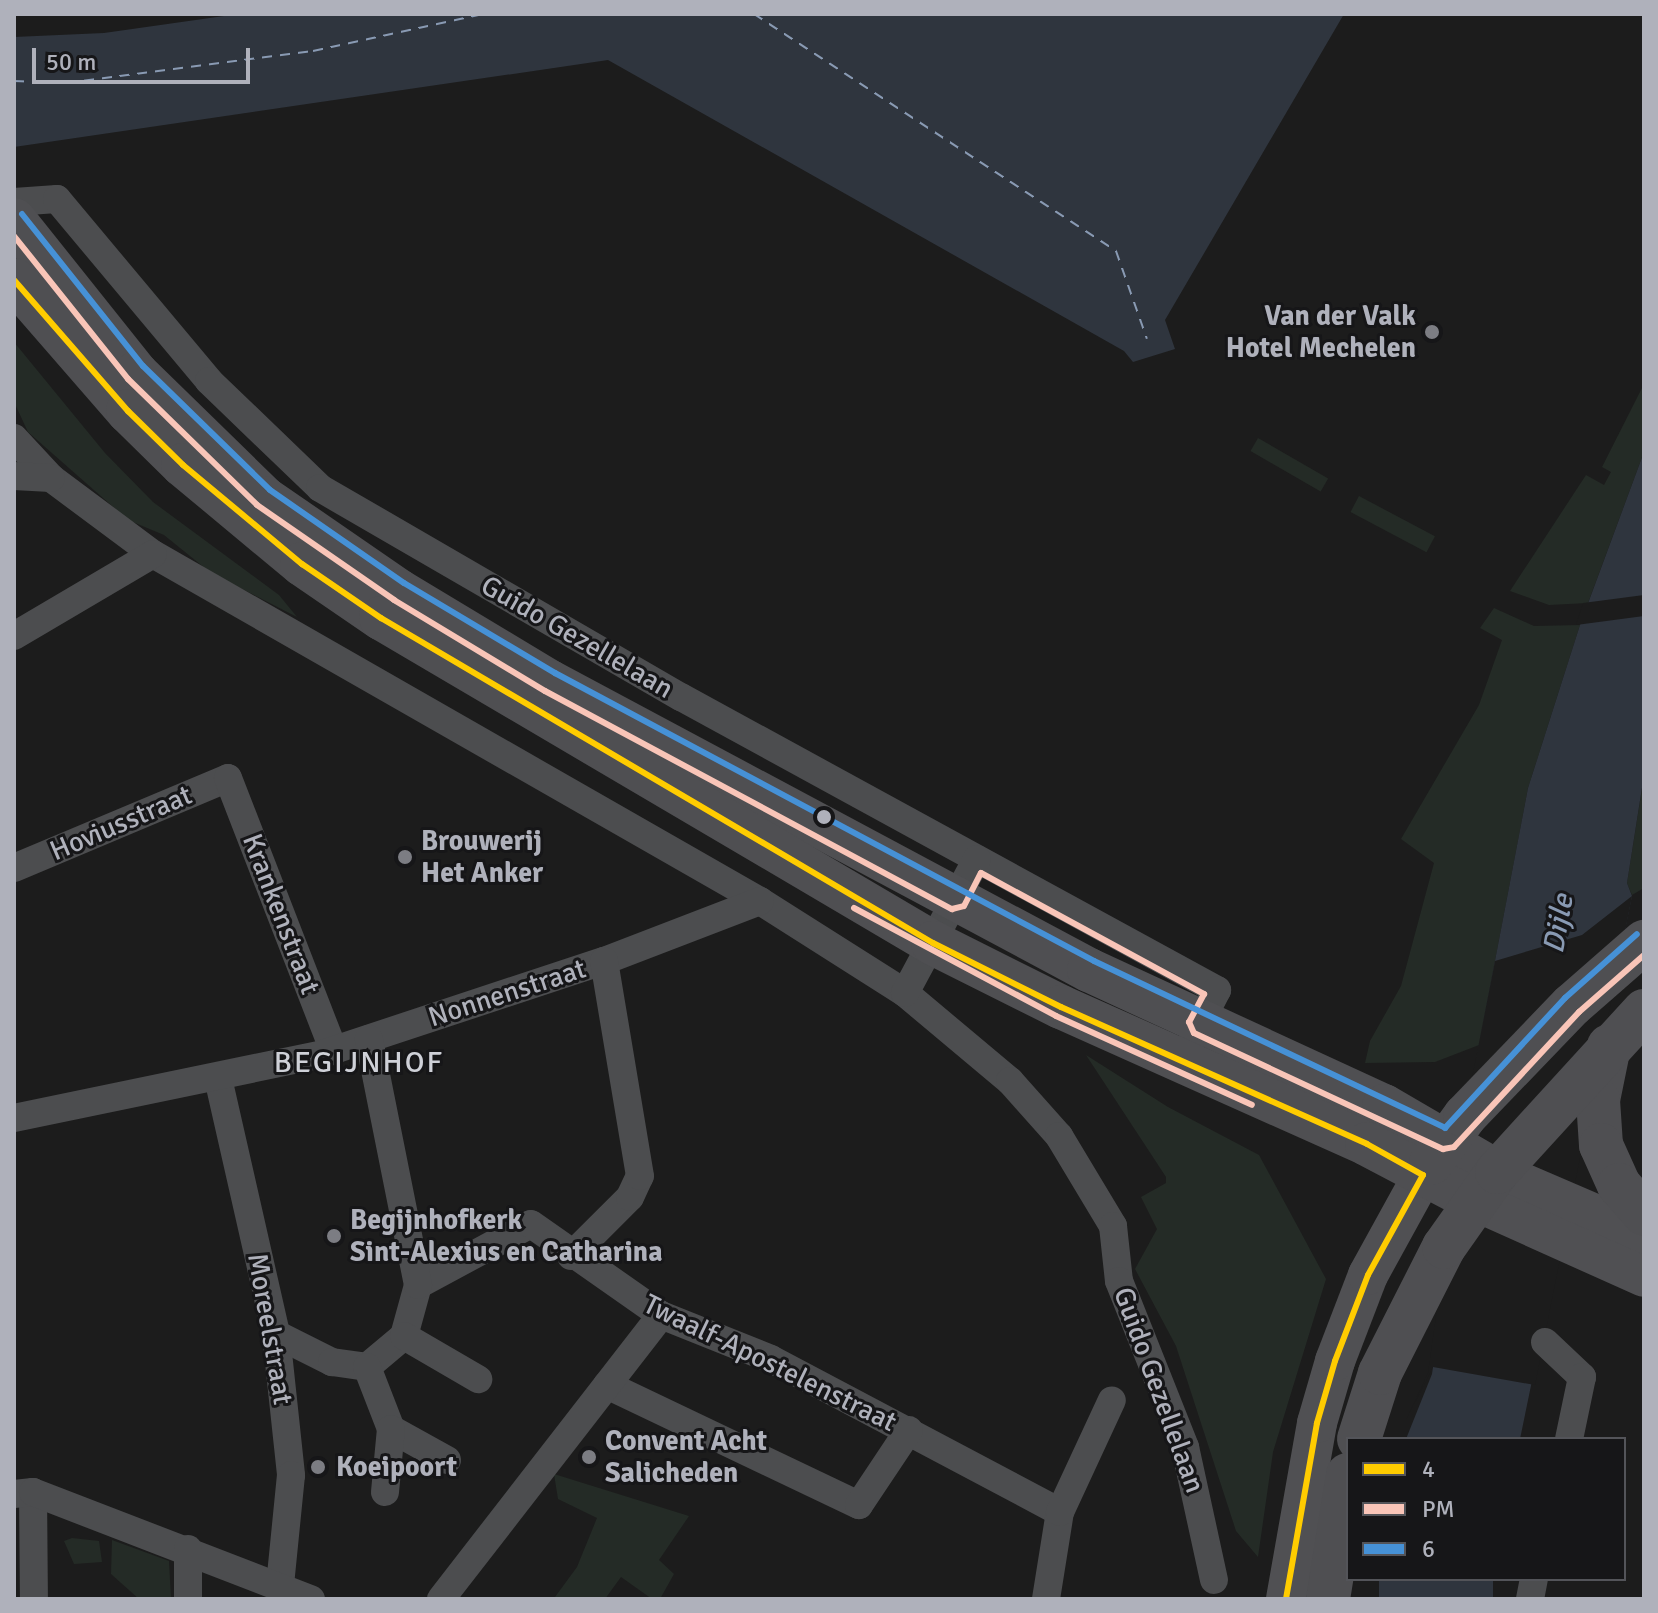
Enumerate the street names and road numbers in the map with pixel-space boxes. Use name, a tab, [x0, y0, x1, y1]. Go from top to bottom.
street label: Guido Gezellelaan	[475, 568, 679, 706]
street label: Hoviusstraat	[45, 778, 197, 868]
street label: Krankenstraat	[235, 829, 327, 999]
street label: Nonnenstraat	[424, 952, 590, 1034]
street label: Moreelstraat	[240, 1251, 300, 1407]
street label: Guido Gezellelaan	[1106, 1283, 1212, 1497]
street label: Twaalf-Apostelenstraat	[638, 1287, 902, 1439]

